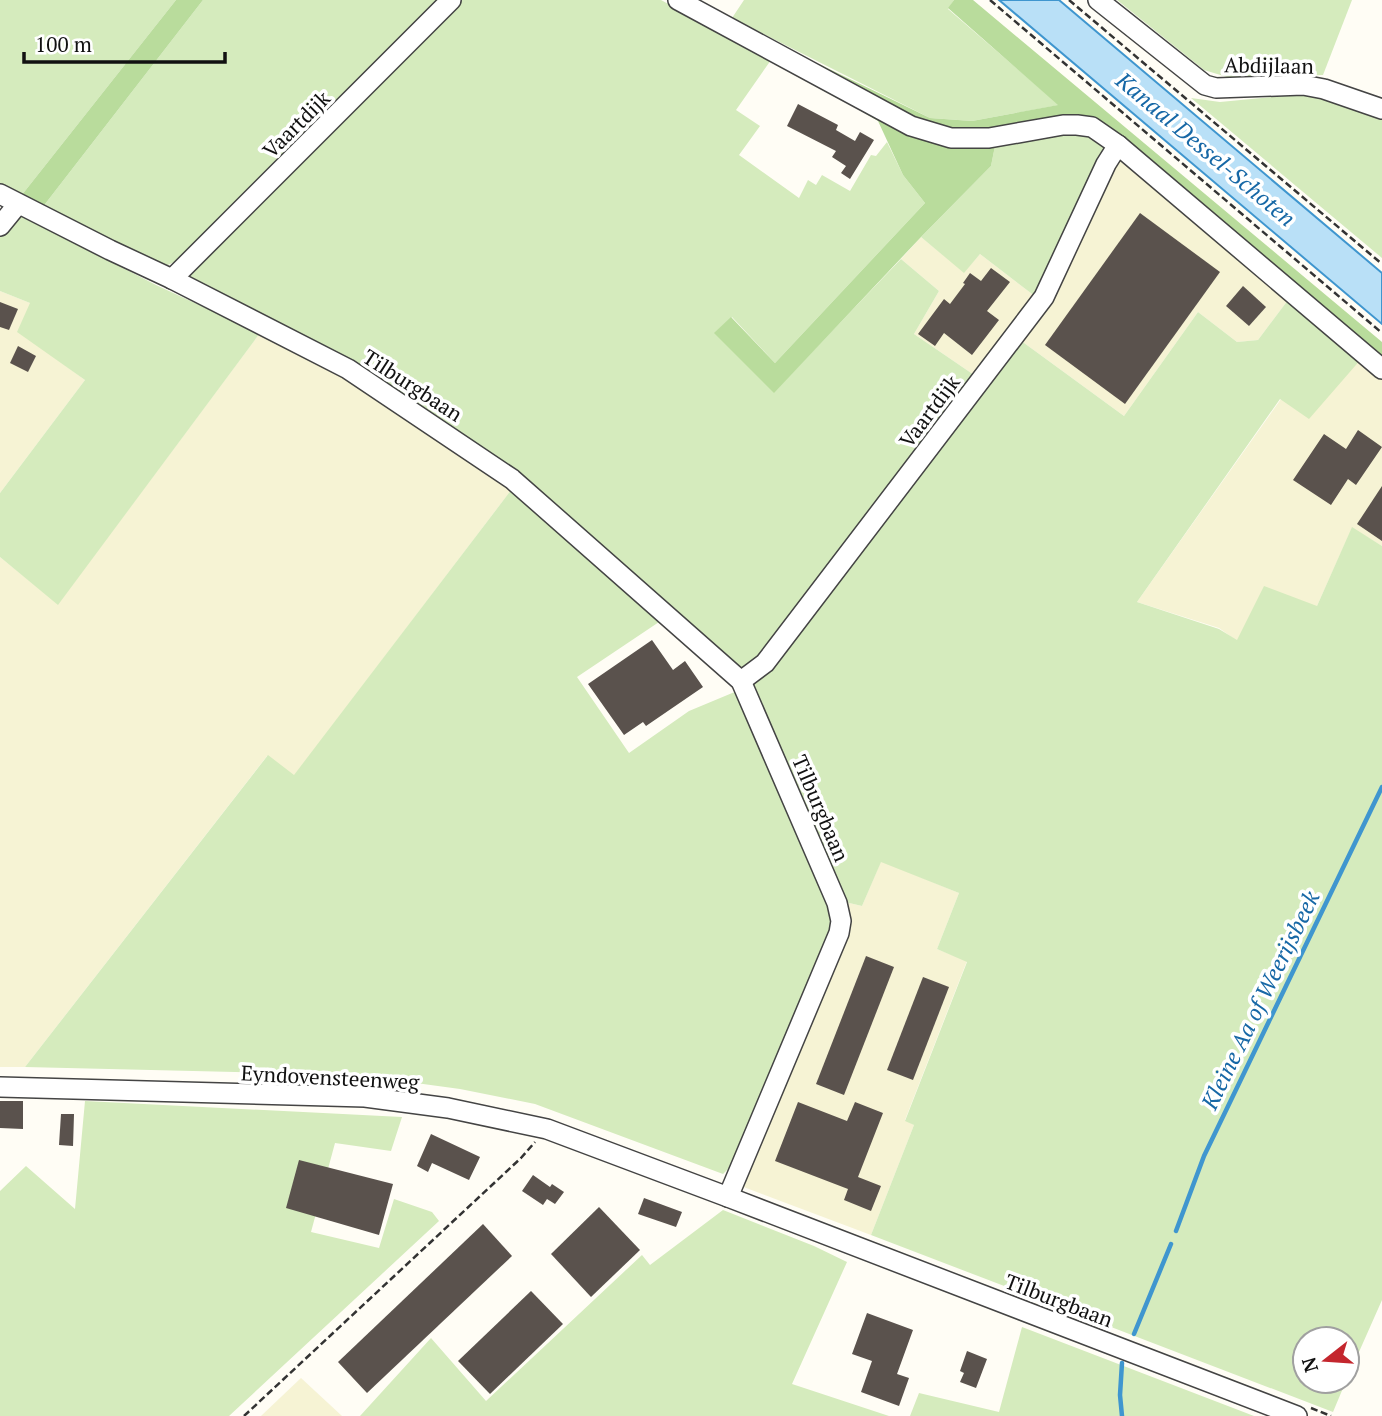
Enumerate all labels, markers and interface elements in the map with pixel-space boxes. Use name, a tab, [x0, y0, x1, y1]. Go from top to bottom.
scale bar	[24, 21, 226, 65]
text: 100 m	[35, 30, 92, 58]
street label: Abdijlaan	[1224, 50, 1315, 80]
water label: Kanaal Dessel-Schoten	[1109, 64, 1302, 233]
street label: Vaartdijk	[256, 84, 336, 164]
street label: Tilburgbaan	[358, 342, 469, 428]
street label: Vaartdijk	[892, 369, 966, 453]
street label: Tilburgbaan	[786, 750, 856, 866]
water label: Kleine Aa of Weerijsbeek	[1193, 885, 1327, 1115]
street label: Eyndovensteenweg	[240, 1058, 421, 1096]
street label: Tilburgbaan	[1001, 1267, 1117, 1334]
north arrow	[1291, 1325, 1361, 1395]
text: N	[1295, 1354, 1323, 1376]

